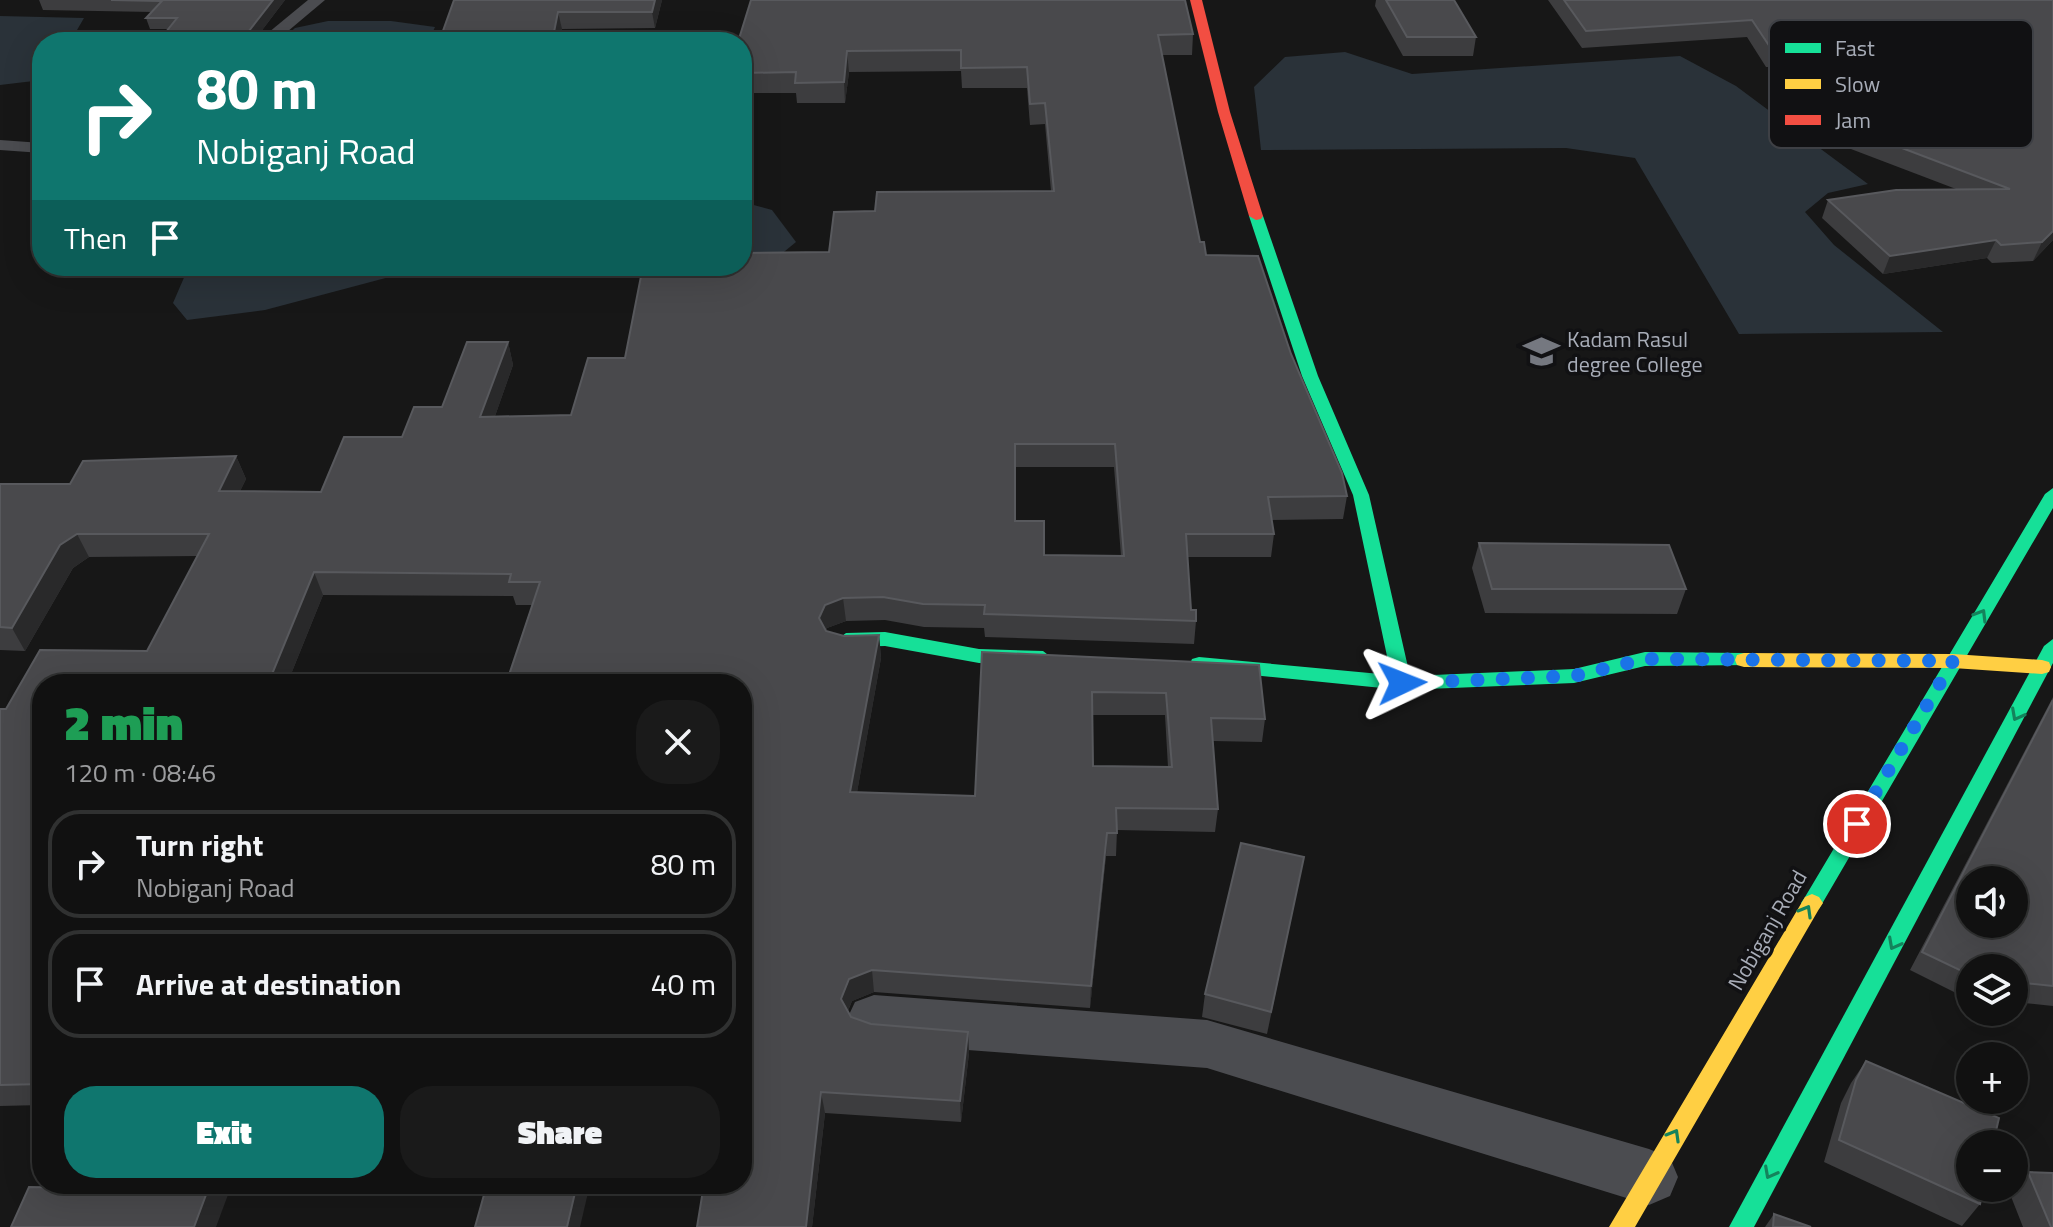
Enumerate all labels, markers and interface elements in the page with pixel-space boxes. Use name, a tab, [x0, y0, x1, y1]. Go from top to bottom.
legend	[1769, 20, 2033, 148]
text: Fast	[1835, 31, 1875, 65]
text: 80 m	[196, 46, 318, 131]
icon: right	[64, 64, 168, 168]
text: Slow	[1835, 67, 1881, 101]
text: Jam	[1835, 103, 1871, 137]
text: Nobiganj Road	[196, 123, 416, 178]
text: Then	[64, 215, 127, 261]
icon: arrive	[143, 216, 187, 260]
place label: Kadam Rasul degree College	[1567, 322, 1703, 381]
school or university icon: Kadam Rasul degree College	[1522, 333, 1560, 371]
one-way arrow	[1971, 609, 1987, 624]
position arrow	[1360, 641, 1444, 725]
text: 2 min	[64, 686, 183, 759]
button: close	[636, 700, 720, 784]
one-way arrow	[2011, 706, 2026, 721]
text: 120 m · 08:46	[64, 753, 216, 792]
pin	[1823, 790, 1891, 858]
icon: arrive	[1835, 802, 1879, 846]
text: Turn right	[136, 822, 264, 868]
text: 80 m	[651, 841, 716, 887]
icon: right	[68, 842, 112, 886]
street label: Nobiganj Road	[1719, 863, 1815, 997]
map controls	[1956, 866, 2028, 1202]
button: sound	[1956, 866, 2028, 938]
text: Nobiganj Road	[136, 868, 295, 907]
one-way arrow	[1796, 905, 1812, 920]
one-way arrow	[1888, 935, 1903, 950]
button: layers	[1956, 954, 2028, 1026]
text: Arrive at destination	[136, 961, 401, 1007]
text: 40 m	[651, 961, 716, 1007]
icon: arrive	[68, 962, 112, 1006]
button: +	[1956, 1042, 2028, 1114]
button: Exit	[64, 1086, 384, 1178]
button: Share	[400, 1086, 720, 1178]
one-way arrow	[1664, 1129, 1680, 1144]
button: −	[1956, 1130, 2028, 1202]
one-way arrow	[1765, 1164, 1780, 1179]

